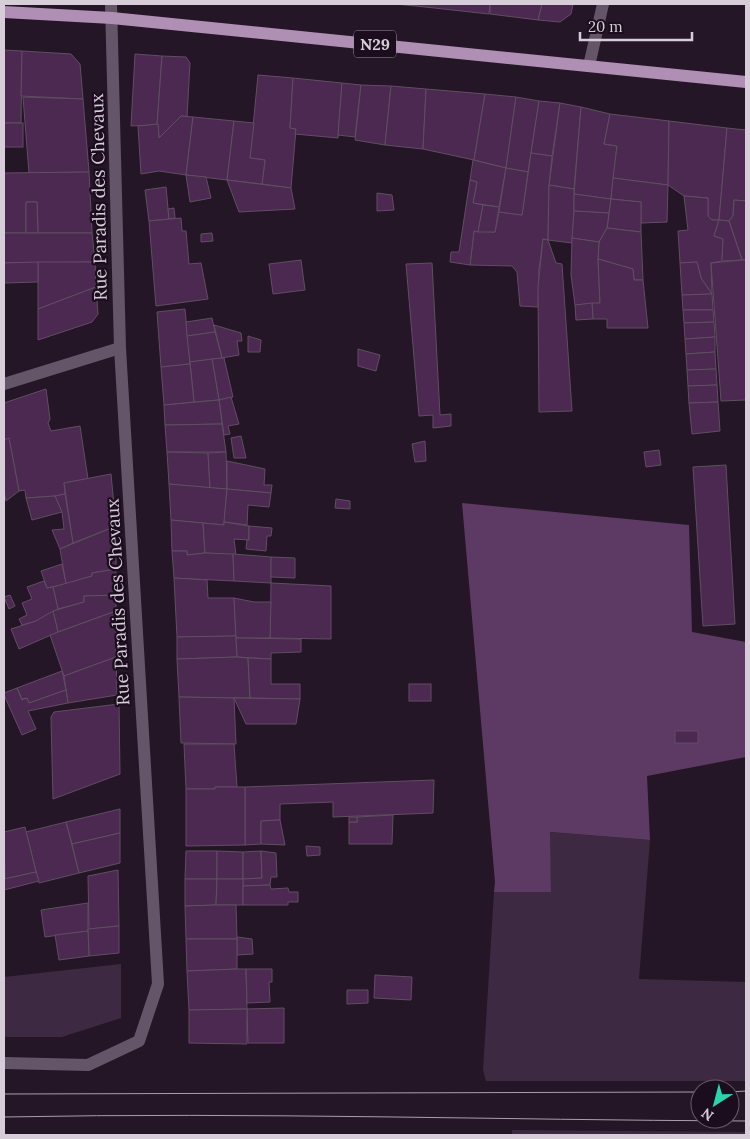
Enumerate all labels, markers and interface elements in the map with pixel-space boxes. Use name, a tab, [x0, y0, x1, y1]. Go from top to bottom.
scale bar	[580, 10, 692, 42]
text: 20 m	[588, 17, 623, 36]
road number: N29	[354, 31, 396, 58]
street label: Rue Paradis des Chevaux	[85, 93, 112, 301]
street label: Rue Paradis des Chevaux	[101, 497, 134, 706]
north arrow	[690, 1079, 740, 1129]
text: N	[698, 1104, 717, 1125]

